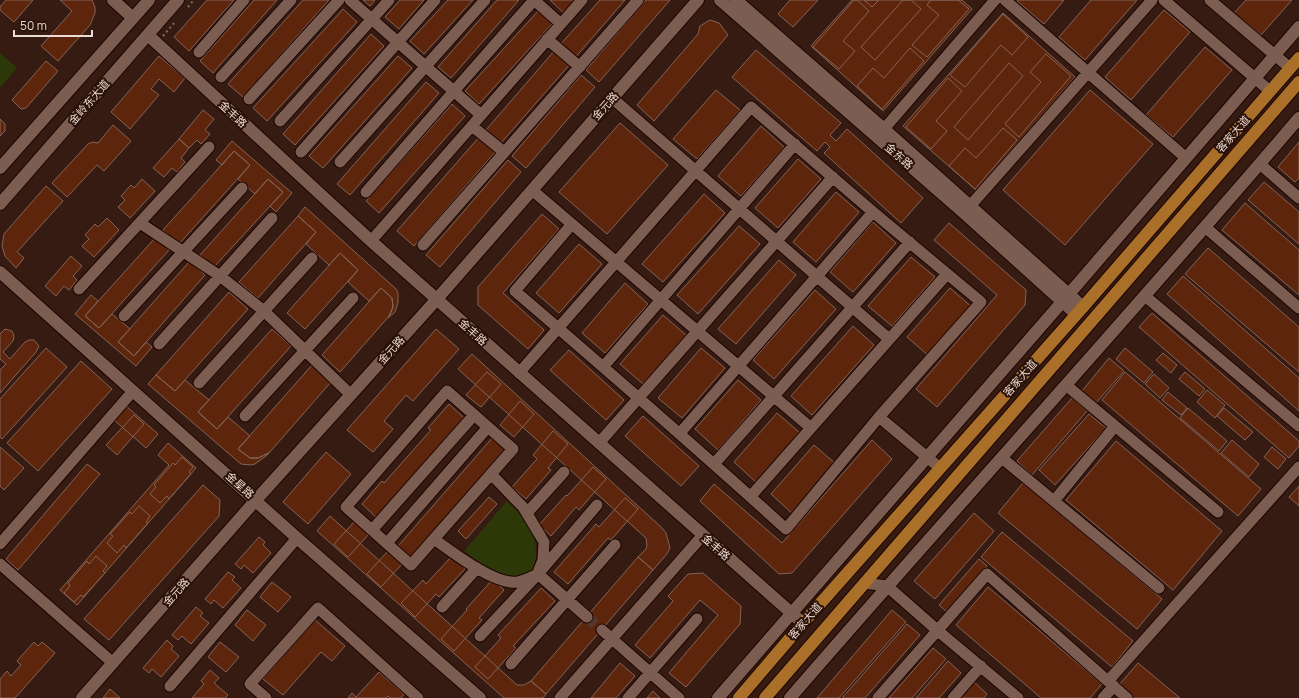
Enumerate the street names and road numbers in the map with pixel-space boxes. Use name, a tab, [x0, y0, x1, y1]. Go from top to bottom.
street label: 金岭东大道	[65, 76, 112, 127]
street label: 金元路	[588, 88, 621, 123]
street label: 金丰路	[216, 97, 251, 130]
street label: 客家大道	[1213, 112, 1253, 155]
street label: 金东路	[882, 139, 917, 172]
street label: 金丰路	[456, 315, 491, 348]
street label: 金元路	[374, 332, 407, 367]
street label: 客家大道	[1000, 356, 1040, 399]
street label: 金星路	[223, 468, 258, 501]
street label: 金丰路	[699, 530, 734, 563]
street label: 金元路	[159, 574, 192, 609]
street label: 客家大道	[785, 599, 825, 642]

